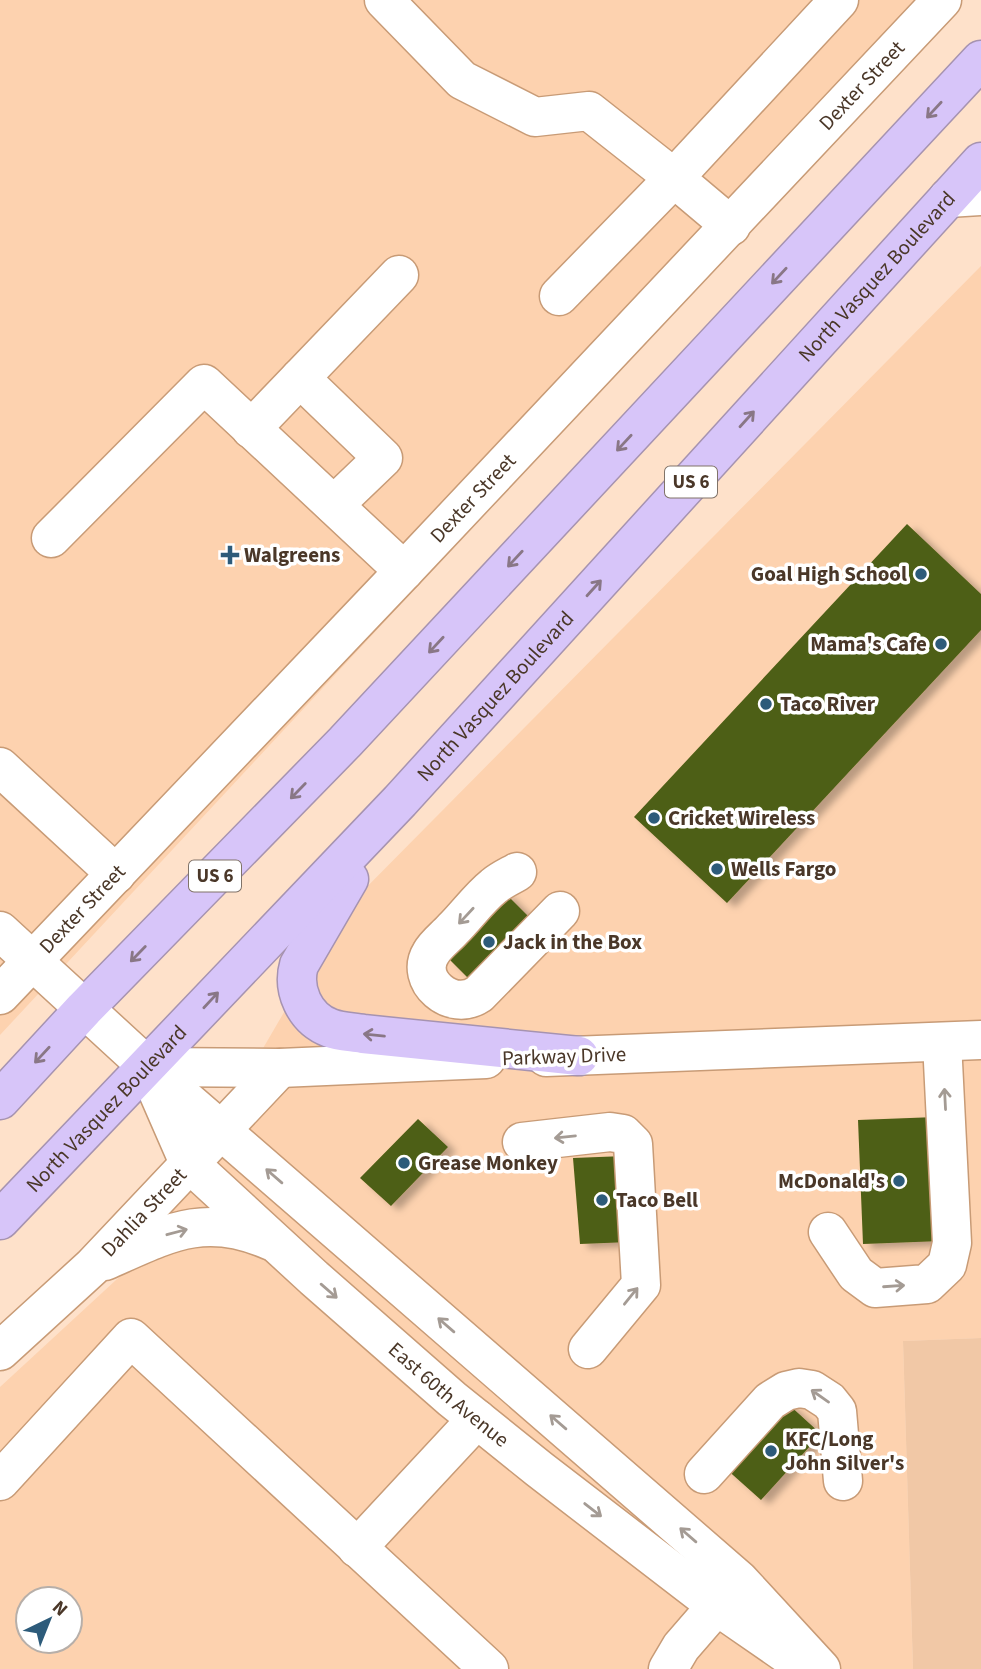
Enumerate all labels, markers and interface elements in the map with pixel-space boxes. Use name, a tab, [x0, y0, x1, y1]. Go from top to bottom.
street label: Dexter Street	[812, 34, 911, 137]
one-way arrow	[926, 101, 943, 118]
street label: North Vasquez Boulevard	[791, 185, 962, 369]
one-way arrow	[771, 267, 787, 285]
one-way arrow	[739, 411, 756, 428]
one-way arrow	[615, 434, 632, 451]
street label: Dexter Street	[423, 446, 523, 550]
road number: US 6	[665, 467, 717, 498]
place label: Walgreens	[244, 540, 340, 570]
marker: Walgreens	[222, 547, 238, 563]
one-way arrow	[507, 550, 523, 568]
place label: Goal High School	[751, 559, 907, 589]
marker: Goal High School	[913, 566, 929, 582]
one-way arrow	[586, 580, 603, 597]
street label: North Vasquez Boulevard	[410, 604, 581, 788]
place label: Mama's Cafe	[810, 629, 927, 659]
one-way arrow	[428, 636, 445, 653]
marker: Mama's Cafe	[933, 636, 949, 652]
place label: Taco River	[780, 689, 876, 719]
marker: Taco River	[758, 696, 774, 712]
one-way arrow	[289, 782, 306, 799]
place label: Cricket Wireless	[668, 803, 815, 833]
marker: Cricket Wireless	[646, 810, 662, 826]
place label: Wells Fargo	[731, 854, 836, 884]
street label: Dexter Street	[32, 857, 132, 960]
road number: US 6	[189, 860, 241, 891]
marker: Wells Fargo	[709, 861, 725, 877]
one-way arrow	[458, 907, 474, 925]
place label: Jack in the Box	[503, 927, 642, 957]
marker: Jack in the Box	[481, 934, 497, 950]
one-way arrow	[130, 945, 147, 962]
one-way arrow	[203, 992, 220, 1009]
street label: North Vasquez Boulevard	[19, 1018, 194, 1199]
one-way arrow	[363, 1028, 386, 1041]
street label: Parkway Drive	[501, 1039, 627, 1073]
one-way arrow	[34, 1046, 50, 1064]
one-way arrow	[939, 1088, 952, 1111]
one-way arrow	[554, 1131, 577, 1144]
place label: Grease Monkey	[418, 1148, 558, 1178]
marker: Grease Monkey	[396, 1155, 412, 1171]
street label: Dahlia Street	[94, 1161, 193, 1264]
place label: McDonald's	[778, 1166, 885, 1196]
one-way arrow	[265, 1168, 283, 1184]
marker: McDonald's	[891, 1173, 907, 1189]
place label: Taco Bell	[616, 1185, 698, 1215]
marker: Taco Bell	[594, 1192, 610, 1208]
one-way arrow	[166, 1224, 188, 1237]
one-way arrow	[882, 1279, 905, 1292]
one-way arrow	[320, 1283, 338, 1299]
one-way arrow	[624, 1287, 639, 1305]
one-way arrow	[437, 1317, 455, 1333]
street label: East 60th Avenue	[382, 1335, 516, 1454]
one-way arrow	[811, 1389, 830, 1403]
one-way arrow	[549, 1414, 567, 1430]
place label: KFC/Long John Silver's	[785, 1424, 904, 1478]
marker: KFC/Long John Silver's	[763, 1443, 779, 1459]
one-way arrow	[583, 1503, 602, 1518]
one-way arrow	[679, 1527, 697, 1543]
north arrow	[14, 1585, 84, 1655]
text: N	[46, 1594, 73, 1623]

